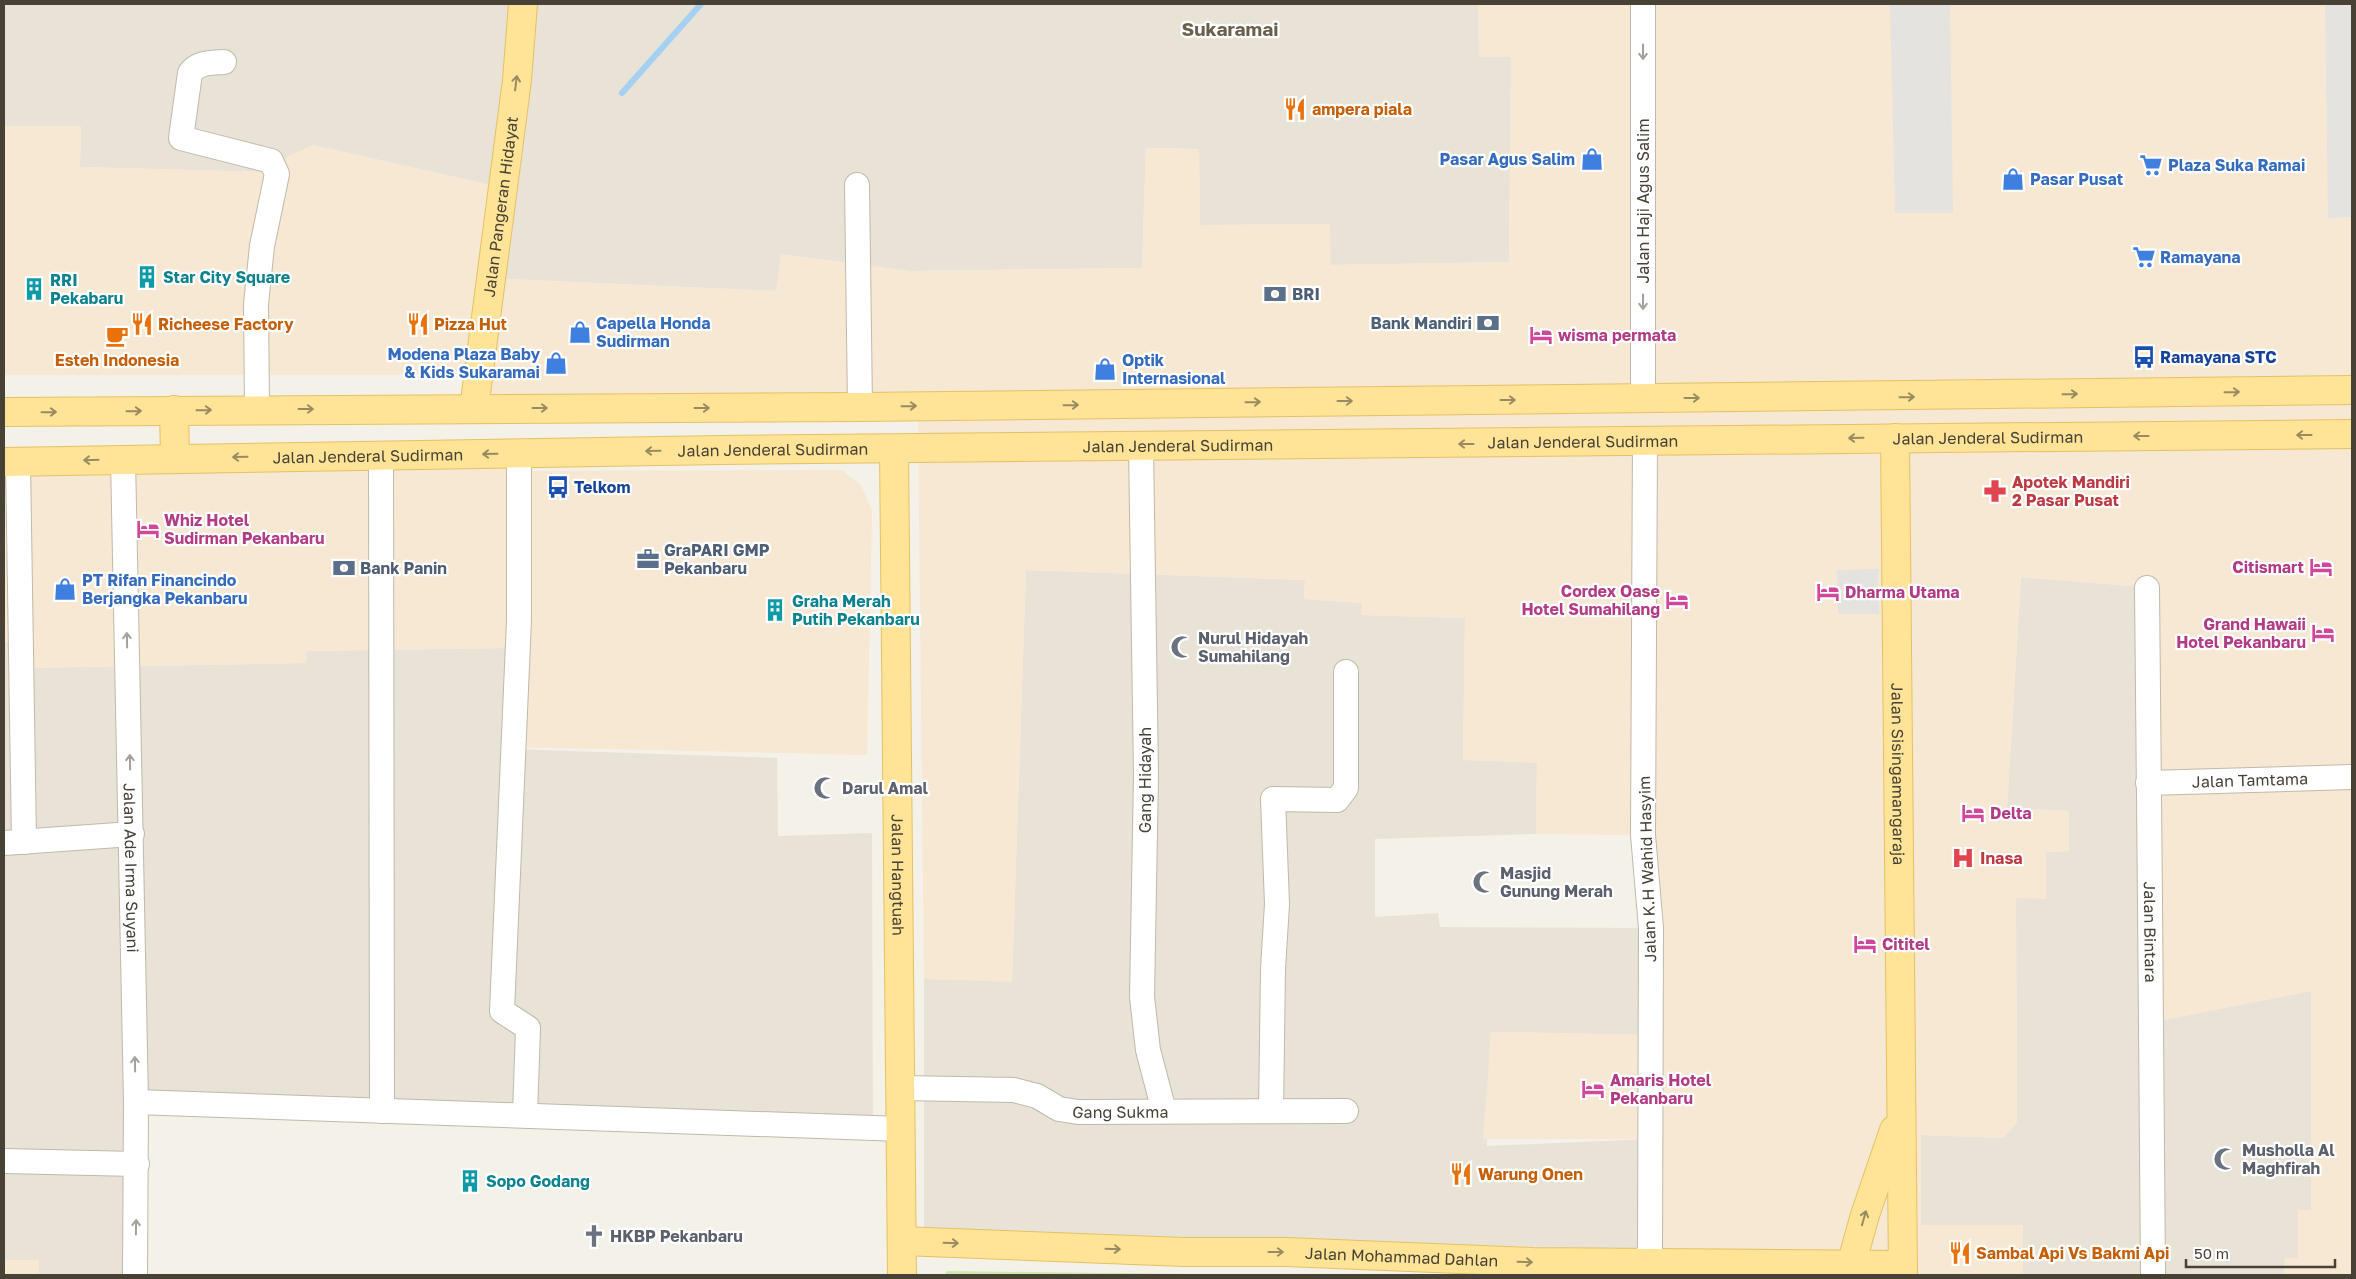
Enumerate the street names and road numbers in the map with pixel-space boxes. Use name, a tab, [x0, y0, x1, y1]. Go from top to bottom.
street label: Jalan Pangeran Hidayat	[479, 115, 522, 298]
street label: Jalan Haji Agus Salim	[1633, 118, 1653, 284]
street label: Jalan Jenderal Sudirman	[1892, 427, 2083, 449]
street label: Jalan Jenderal Sudirman	[1487, 431, 1678, 452]
street label: Jalan Jenderal Sudirman	[1082, 435, 1273, 456]
street label: Jalan Jenderal Sudirman	[677, 439, 868, 461]
street label: Jalan Jenderal Sudirman	[272, 444, 463, 468]
street label: Jalan Sisingamangaraja	[1887, 683, 1909, 865]
street label: Gang Hidayah	[1135, 727, 1155, 833]
street label: Jalan Tamtama	[2192, 768, 2308, 792]
street label: Jalan K.H Wahid Hasyim	[1634, 775, 1660, 963]
street label: Jalan Ade Irma Suyani	[120, 783, 143, 953]
street label: Jalan Hangtuah	[888, 814, 909, 936]
street label: Jalan Bintara	[2140, 881, 2161, 983]
street label: Gang Sukma	[1071, 1101, 1169, 1123]
street label: Jalan Mohammad Dahlan	[1305, 1243, 1499, 1271]

